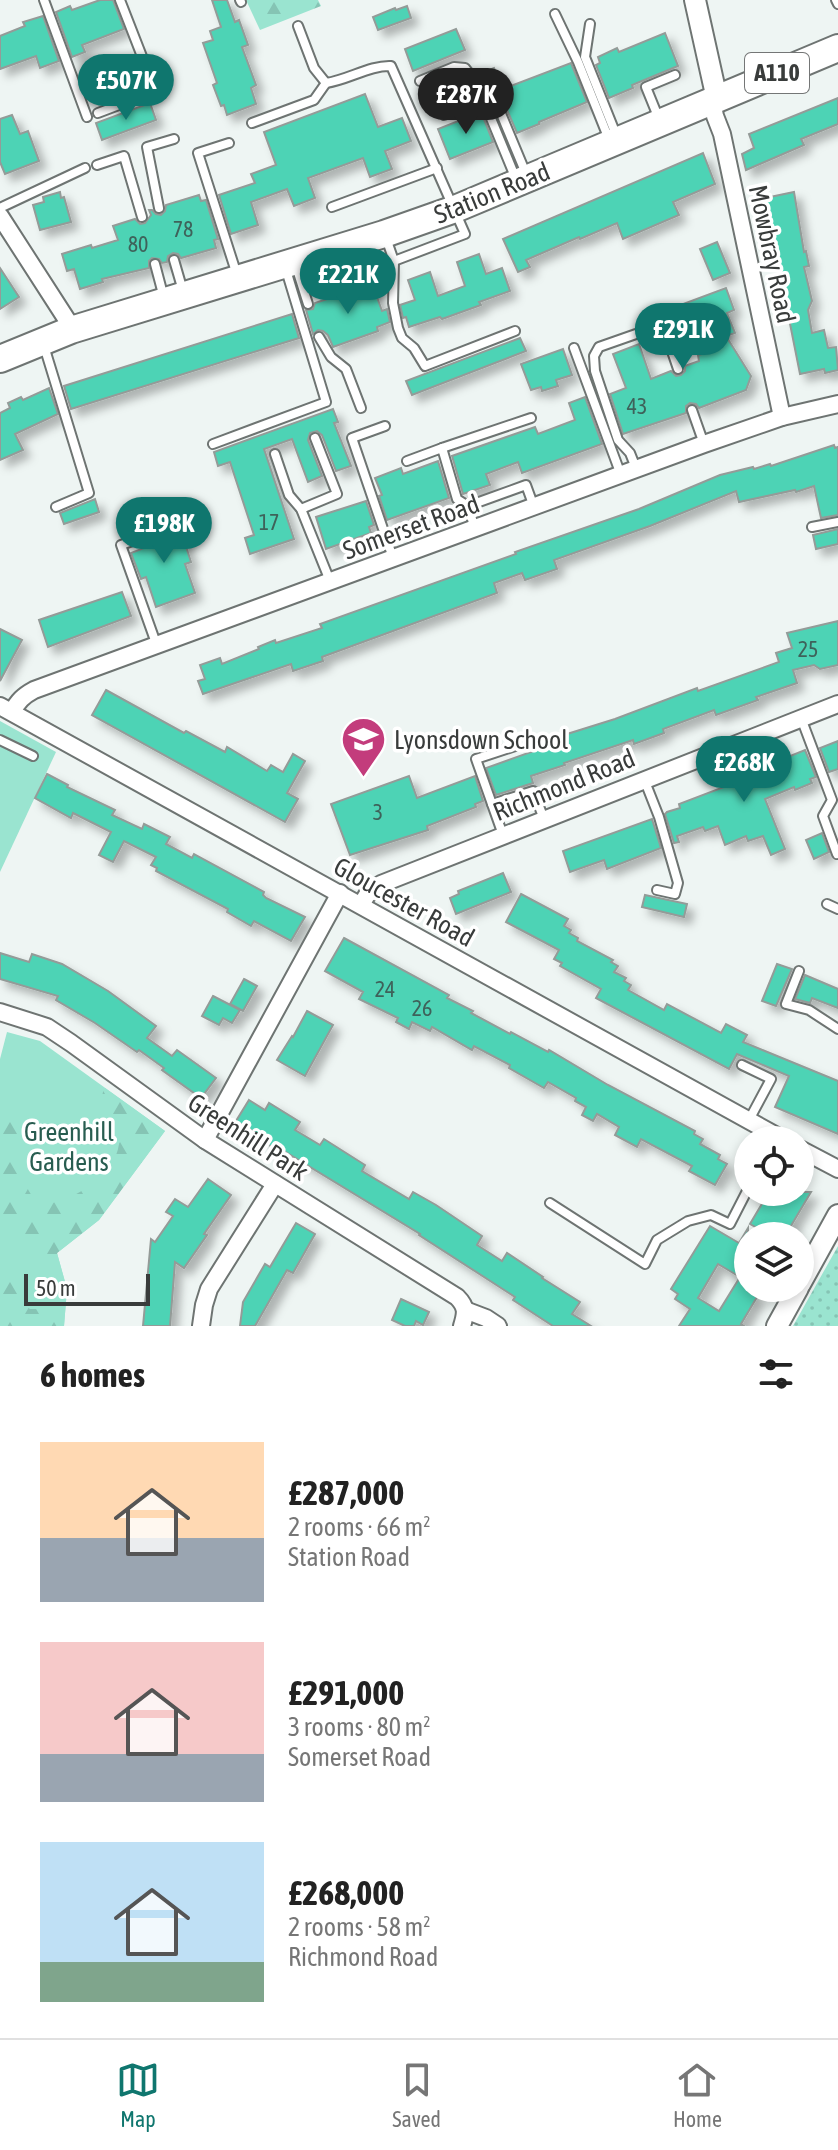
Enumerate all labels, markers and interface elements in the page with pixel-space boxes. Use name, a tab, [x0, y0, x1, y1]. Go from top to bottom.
road number: A110	[745, 53, 809, 93]
pin: £507K	[70, 54, 182, 122]
text: £507K	[96, 65, 156, 95]
pin: £287K	[410, 68, 522, 136]
text: £287K	[436, 79, 496, 109]
street label: Station Road	[430, 156, 554, 230]
street label: Mowbray Road	[743, 182, 801, 326]
house number: 78	[173, 216, 193, 242]
house number: 80	[128, 231, 148, 257]
pin: £221K	[292, 248, 404, 316]
text: £221K	[318, 259, 378, 289]
pin: £291K	[627, 303, 739, 371]
text: £291K	[653, 314, 713, 344]
house number: 43	[627, 393, 647, 419]
street label: Somerset Road	[339, 488, 483, 566]
pin: £198K	[108, 497, 220, 565]
text: £198K	[134, 508, 194, 538]
house number: 17	[259, 509, 279, 535]
house number: 25	[798, 636, 818, 662]
school or university icon: Lyonsdown School	[339, 716, 387, 779]
place label: Lyonsdown School	[394, 725, 568, 755]
pin: £268K	[688, 736, 800, 804]
street label: Richmond Road	[489, 743, 639, 827]
text: £268K	[714, 747, 774, 777]
house number: 3	[373, 799, 383, 825]
street label: Gloucester Road	[329, 851, 479, 953]
house number: 24	[375, 976, 395, 1002]
house number: 26	[412, 995, 432, 1021]
street label: Greenhill Park	[182, 1087, 314, 1187]
park label: Greenhill Gardens	[24, 1117, 114, 1177]
map controls	[734, 1126, 814, 1302]
button: locate	[734, 1126, 814, 1206]
button: layers	[734, 1222, 814, 1302]
scale bar	[24, 1270, 150, 1306]
text: 50 m	[36, 1275, 76, 1301]
icon: filters	[754, 1352, 798, 1396]
text: 6 homes	[40, 1355, 145, 1394]
text: £287,000	[288, 1473, 404, 1512]
icon: home	[104, 1474, 200, 1570]
text: 2 rooms · 66 m²	[288, 1512, 430, 1542]
text: Station Road	[288, 1542, 410, 1572]
text: £291,000	[288, 1673, 404, 1712]
icon: home	[104, 1674, 200, 1770]
text: 3 rooms · 80 m²	[288, 1712, 430, 1742]
text: Somerset Road	[288, 1742, 431, 1772]
text: £268,000	[288, 1873, 404, 1912]
icon: home	[104, 1874, 200, 1970]
text: 2 rooms · 58 m²	[288, 1912, 430, 1942]
text: Richmond Road	[288, 1942, 438, 1972]
tab: Map	[116, 2058, 160, 2132]
tab: Saved	[392, 2058, 441, 2132]
tab: Home	[673, 2058, 722, 2132]

